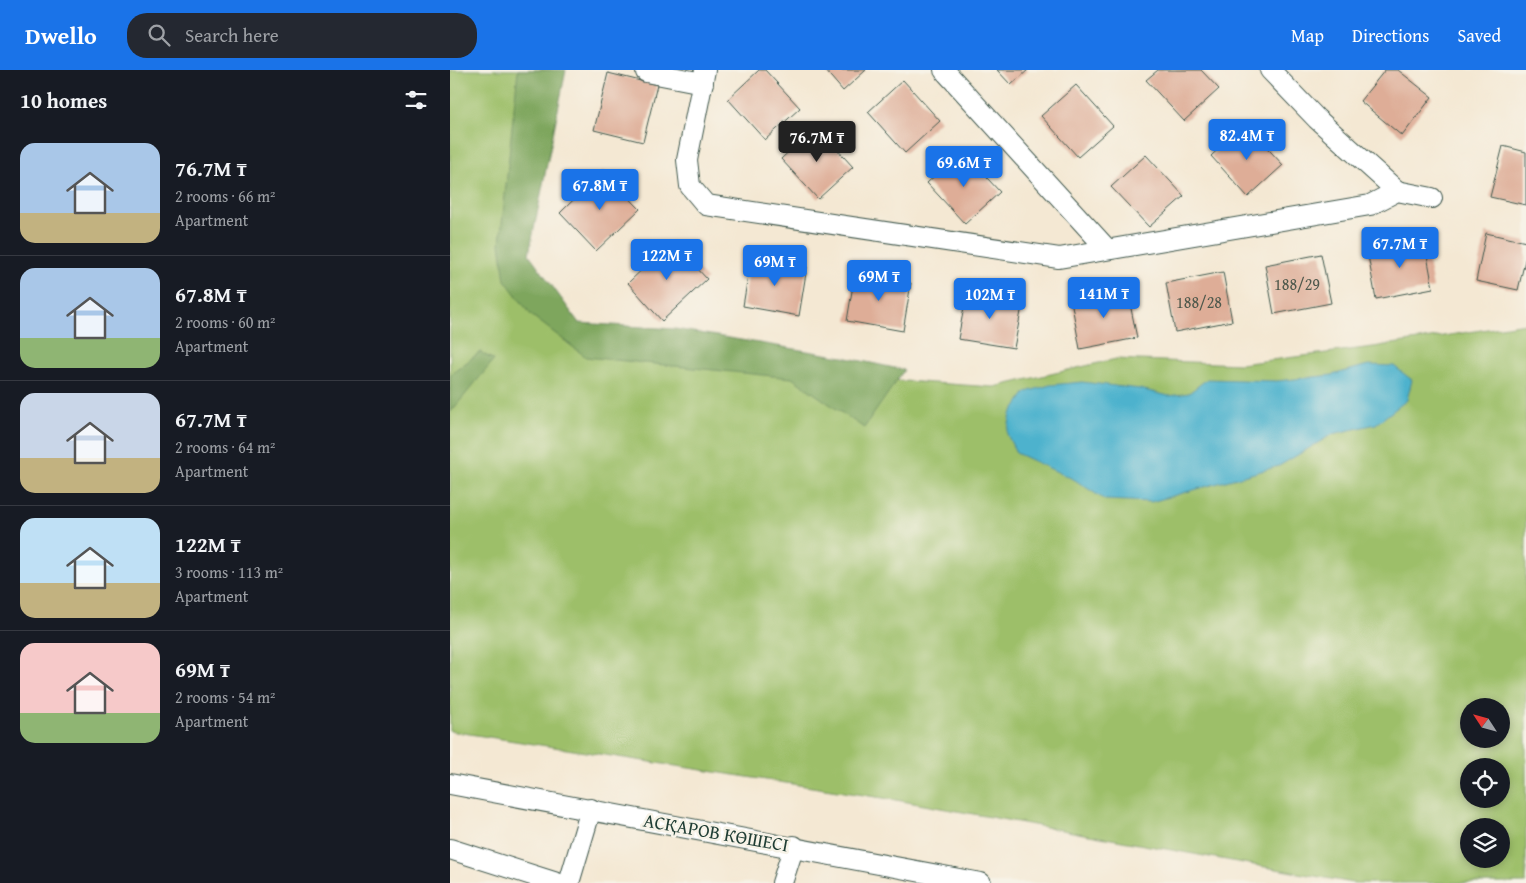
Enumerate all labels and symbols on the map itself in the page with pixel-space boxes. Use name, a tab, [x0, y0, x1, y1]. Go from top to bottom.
pin: 82.4M ₸	[1201, 118, 1293, 161]
pin: 76.7M ₸	[771, 121, 863, 163]
pin: 69.6M ₸	[918, 146, 1010, 188]
pin: 67.8M ₸	[554, 168, 646, 211]
pin: 67.7M ₸	[1354, 226, 1446, 269]
pin: 122M ₸	[626, 238, 708, 281]
pin: 69M ₸	[740, 244, 810, 287]
pin: 69M ₸	[844, 260, 914, 302]
house number: 188/29	[1274, 272, 1320, 296]
pin: 141M ₸	[1063, 276, 1145, 319]
pin: 102M ₸	[949, 278, 1031, 320]
house number: 188/28	[1176, 290, 1222, 314]
north arrow	[1460, 698, 1510, 748]
street label: АСҚАРОВ КӨШЕСІ	[641, 805, 791, 859]

